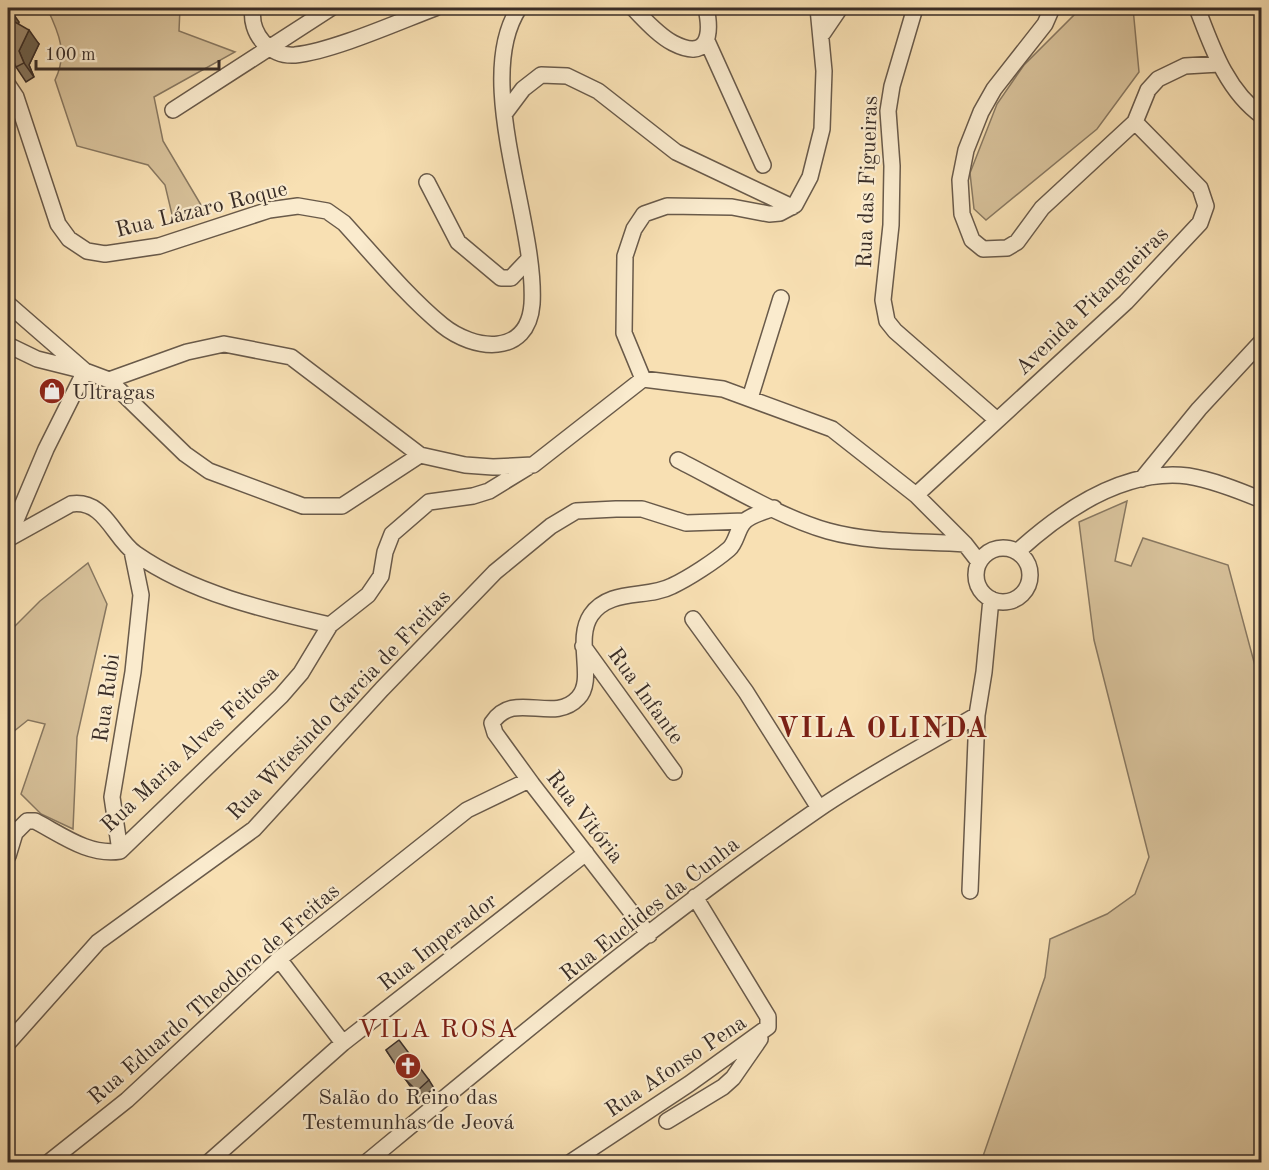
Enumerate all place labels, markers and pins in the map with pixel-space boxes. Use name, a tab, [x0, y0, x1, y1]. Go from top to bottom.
shop icon: Ultragas	[37, 376, 67, 406]
place label: Ultragas	[72, 382, 155, 404]
church icon: Salão do Reino das Testemunhas de Jeová	[393, 1051, 423, 1081]
place label: Salão do Reino das Testemunhas de Jeová	[302, 1087, 515, 1134]

